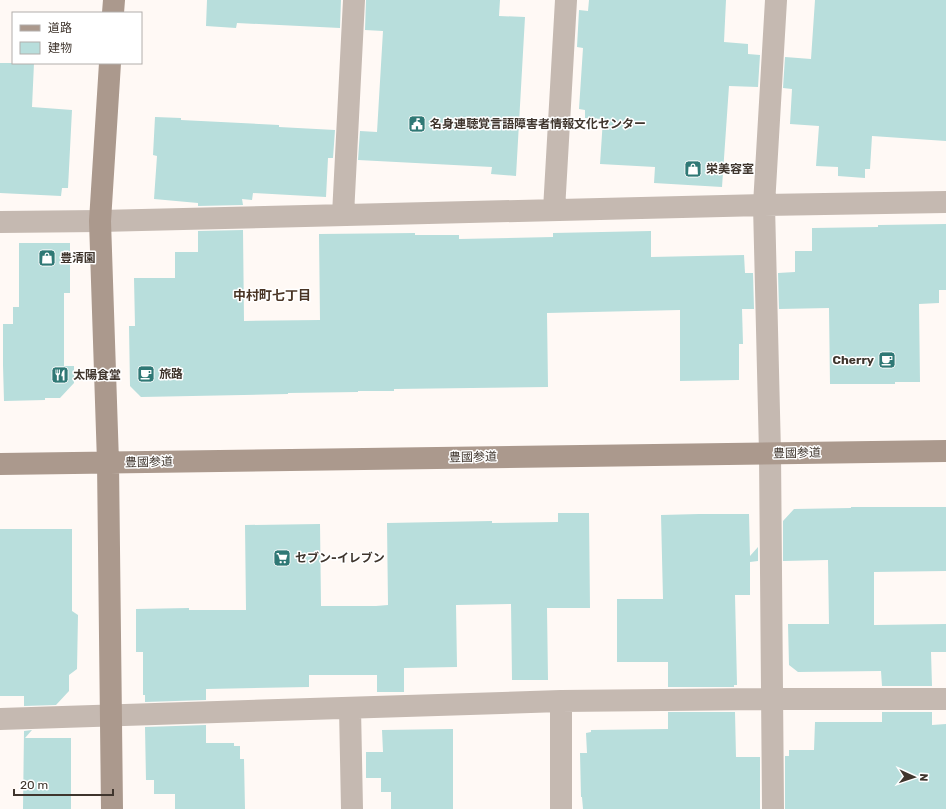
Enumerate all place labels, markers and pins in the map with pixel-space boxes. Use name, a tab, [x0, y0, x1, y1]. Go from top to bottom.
public building icon: 名身連聴覚言語障害者情報文化センター	[407, 114, 427, 134]
place label: 名身連聴覚言語障害者情報文化センター	[430, 117, 646, 131]
shop icon: 栄美容室	[683, 159, 703, 179]
place label: 栄美容室	[706, 162, 754, 176]
shop icon: 豊清園	[37, 248, 57, 268]
place label: 豊清園	[60, 251, 96, 265]
cafe icon: Cherry	[877, 350, 897, 370]
place label: Cherry	[833, 353, 874, 367]
cafe icon: 旅路	[136, 364, 156, 384]
restaurant icon: 太陽食堂	[50, 365, 70, 385]
place label: 旅路	[159, 367, 183, 381]
place label: 太陽食堂	[73, 368, 121, 382]
supermarket icon: セブン-イレブン	[272, 548, 292, 568]
place label: セブン-イレブン	[295, 551, 385, 565]

